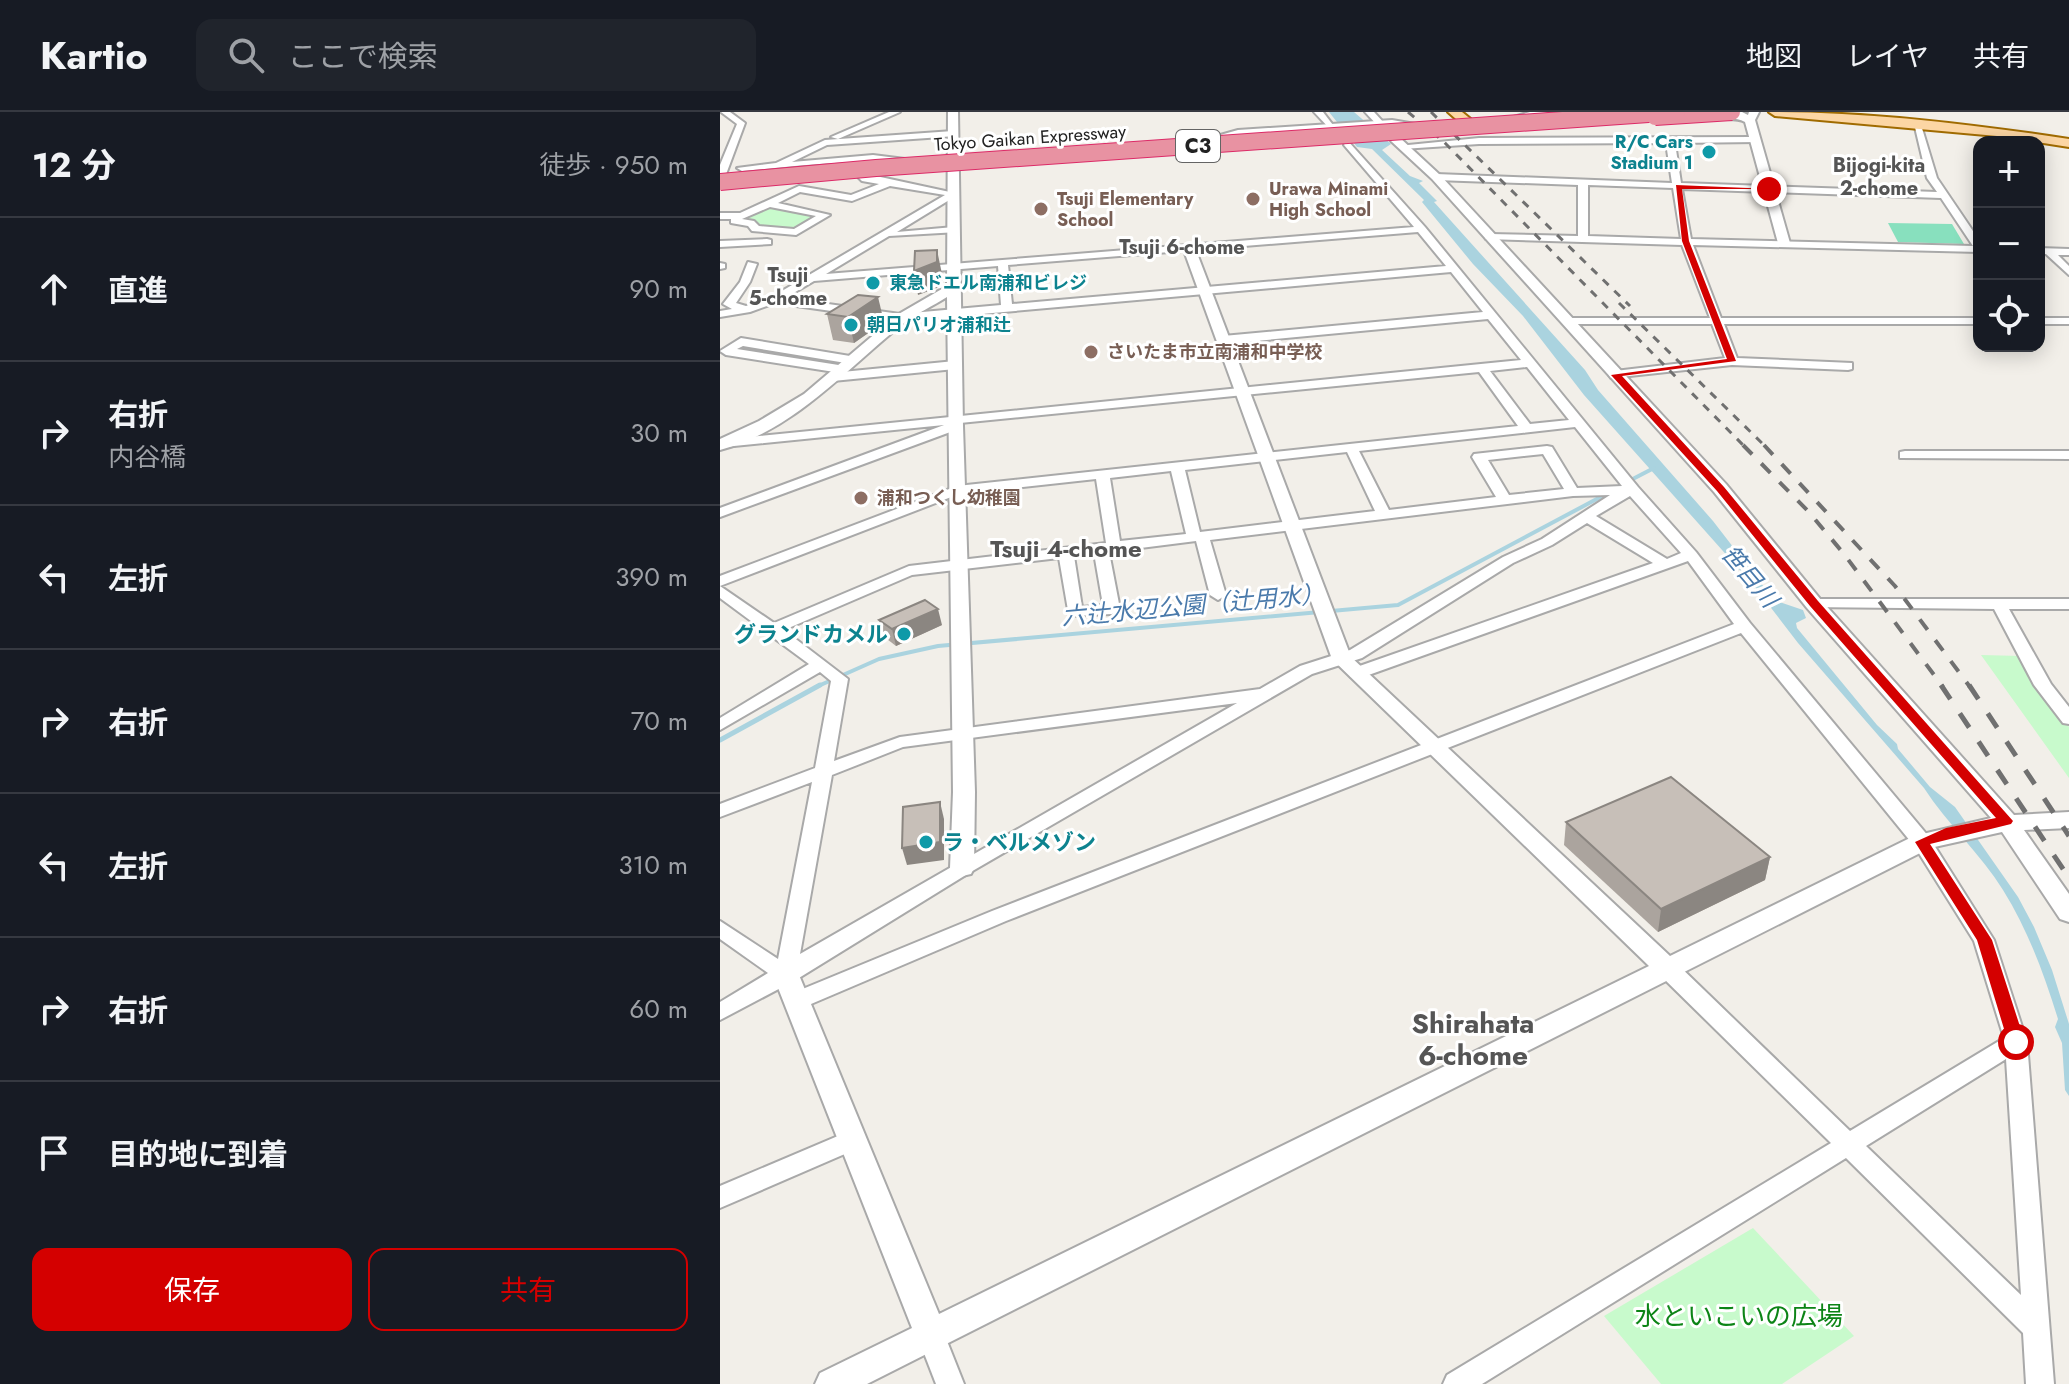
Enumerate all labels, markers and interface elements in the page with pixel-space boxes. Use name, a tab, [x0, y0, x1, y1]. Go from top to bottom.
search box	[196, 19, 756, 91]
text: Kartio	[40, 28, 148, 83]
icon: search	[224, 33, 268, 77]
text: ここで検索	[288, 35, 438, 78]
text: 地図	[1746, 36, 1802, 77]
text: レイヤ	[1846, 36, 1929, 77]
text: 共有	[1973, 36, 2029, 77]
street label: Tokyo Gaikan Expressway	[933, 118, 1127, 158]
place label: R/C Cars Stadium 1	[1611, 129, 1693, 176]
road number: C3	[1176, 130, 1220, 162]
map controls	[1973, 136, 2045, 352]
button: +	[1973, 136, 2045, 208]
text: 12 分	[32, 141, 116, 190]
marker: R/C Cars Stadium 1	[1700, 143, 1718, 161]
text: 徒歩 · 950 m	[539, 146, 688, 184]
district label: Bijogi-kita 2-chome	[1833, 151, 1925, 203]
route end	[1751, 171, 1787, 207]
place label: Urawa Minami High School	[1269, 176, 1388, 223]
place label: Tsuji Elementary School	[1057, 186, 1194, 233]
marker: Urawa Minami High School	[1244, 190, 1262, 208]
marker: Tsuji Elementary School	[1032, 200, 1050, 218]
button: −	[1973, 208, 2045, 280]
district label: Tsuji 6-chome	[1119, 233, 1245, 262]
district label: Tsuji 5-chome	[749, 261, 827, 313]
icon: ahead	[32, 267, 76, 311]
text: 直進	[108, 269, 168, 312]
text: 90 m	[629, 270, 688, 308]
place label: 東急ドエル南浦和ビレジ	[889, 270, 1087, 296]
marker: 東急ドエル南浦和ビレジ	[864, 274, 882, 292]
button: locate	[1973, 280, 2045, 352]
place label: 朝日パリオ浦和辻	[867, 312, 1011, 338]
marker: 朝日パリオ浦和辻	[842, 316, 860, 334]
place label: さいたま市立南浦和中学校	[1107, 339, 1322, 365]
marker: さいたま市立南浦和中学校	[1082, 343, 1100, 361]
text: 右折	[108, 393, 168, 436]
icon: right	[32, 411, 76, 455]
text: 30 m	[630, 414, 688, 452]
text: 内谷橋	[108, 438, 186, 476]
place label: 浦和つくし幼稚園	[877, 485, 1021, 511]
marker: 浦和つくし幼稚園	[852, 489, 870, 507]
district label: Tsuji 4-chome	[990, 531, 1142, 566]
water label: 笹目川	[1713, 537, 1788, 617]
icon: left	[32, 555, 76, 599]
text: 左折	[108, 557, 168, 600]
text: 390 m	[615, 558, 688, 596]
water label: 六辻水辺公園（辻用水）	[1060, 576, 1326, 634]
place label: グランドカメル	[734, 618, 888, 650]
marker: グランドカメル	[895, 625, 913, 643]
icon: right	[32, 699, 76, 743]
text: 右折	[108, 701, 168, 744]
text: 70 m	[631, 702, 688, 740]
place label: ラ・ベルメゾン	[942, 826, 1096, 858]
marker: ラ・ベルメゾン	[917, 833, 935, 851]
icon: left	[32, 843, 76, 887]
text: 左折	[108, 845, 168, 888]
text: 310 m	[618, 846, 688, 884]
icon: right	[32, 987, 76, 1031]
text: 右折	[108, 989, 168, 1032]
text: 60 m	[629, 990, 688, 1028]
district label: Shirahata 6-chome	[1412, 1003, 1534, 1076]
route start	[1998, 1024, 2034, 1060]
icon: arrive	[32, 1131, 76, 1175]
text: 目的地に到着	[108, 1133, 288, 1176]
button: 保存	[32, 1248, 352, 1331]
button: 共有	[368, 1248, 688, 1331]
park label: 水といこいの広場	[1635, 1297, 1843, 1335]

